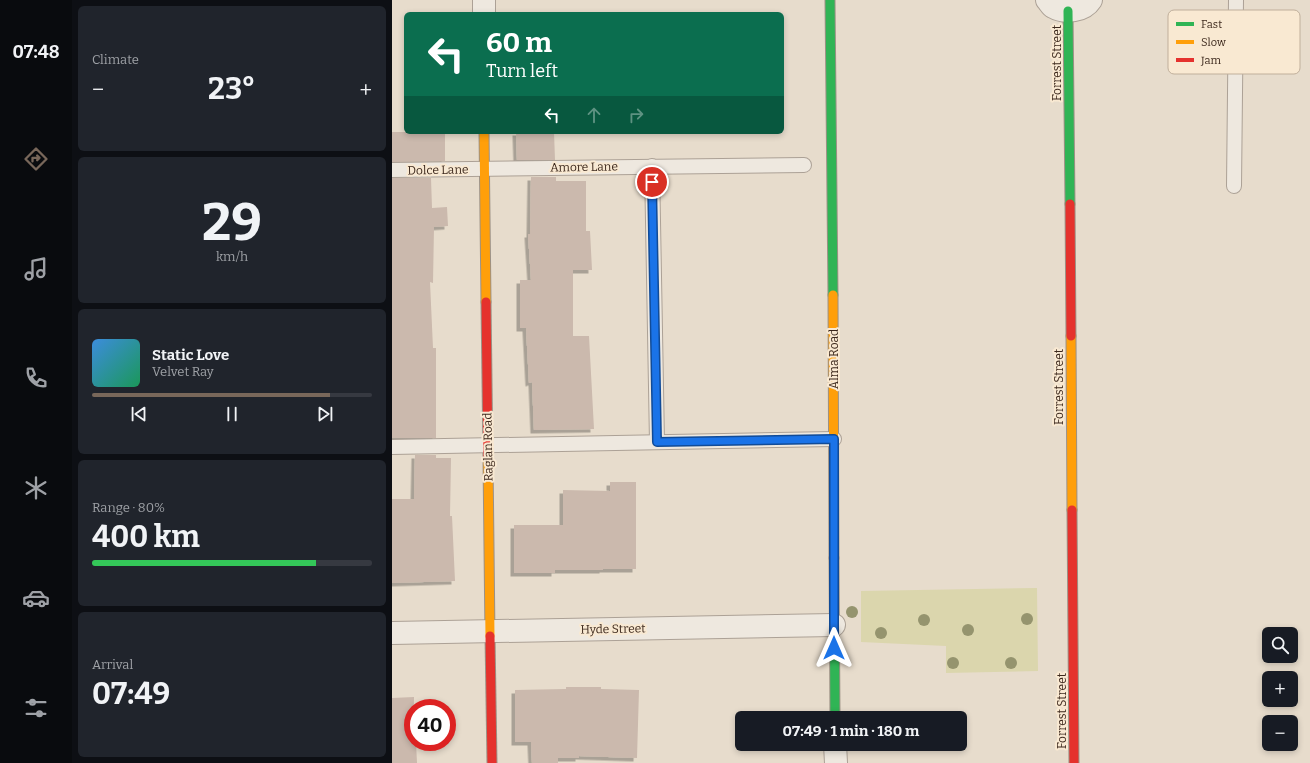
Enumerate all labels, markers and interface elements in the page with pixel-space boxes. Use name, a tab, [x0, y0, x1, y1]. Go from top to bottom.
legend	[1168, 10, 1300, 74]
text: Fast	[1201, 18, 1222, 31]
street label: Forrest Street	[1050, 24, 1064, 101]
text: 60 m	[486, 26, 552, 59]
icon: left	[420, 28, 472, 80]
text: Slow	[1201, 36, 1226, 49]
text: 07:48	[12, 41, 60, 63]
text: Climate	[92, 52, 139, 67]
text: Jam	[1200, 54, 1221, 67]
text: Turn left	[486, 60, 558, 82]
text: 23°	[208, 71, 255, 107]
text: −	[92, 76, 104, 103]
text: +	[359, 76, 372, 103]
icon: left	[541, 104, 563, 126]
icon: ahead	[583, 104, 605, 126]
icon: right	[625, 104, 647, 126]
icon: directions	[22, 145, 50, 173]
street label: Amore Lane	[550, 159, 618, 175]
street label: Dolce Lane	[407, 162, 469, 178]
pin	[635, 165, 669, 199]
icon: arrive	[641, 171, 663, 193]
text: 29	[202, 191, 262, 254]
text: km/h	[216, 249, 248, 264]
icon: music	[22, 255, 50, 283]
street label: Alma Road	[827, 329, 841, 389]
text: Static Love	[152, 346, 229, 364]
street label: Forrest Street	[1052, 348, 1066, 425]
icon: phone	[22, 364, 50, 392]
text: Velvet Ray	[152, 364, 214, 379]
icon: previous	[128, 403, 150, 425]
icon: pause	[221, 403, 243, 425]
icon: next	[314, 403, 336, 425]
street label: Raglan Road	[480, 412, 496, 482]
icon: climate	[22, 474, 50, 502]
text: Range · 80%	[92, 500, 165, 515]
text: 400 km	[92, 519, 200, 555]
icon: car	[22, 584, 50, 612]
street label: Hyde Street	[580, 621, 646, 637]
position arrow	[813, 627, 855, 669]
map controls	[1262, 627, 1298, 751]
button: search	[1262, 627, 1298, 663]
text: Arrival	[92, 657, 133, 672]
button: +	[1262, 671, 1298, 707]
street label: Forrest Street	[1055, 672, 1069, 749]
text: 07:49	[92, 676, 170, 712]
icon: filters	[22, 694, 50, 722]
speed limit sign: 40	[404, 699, 456, 751]
button: −	[1262, 715, 1298, 751]
text: 07:49 · 1 min · 180 m	[783, 722, 919, 740]

